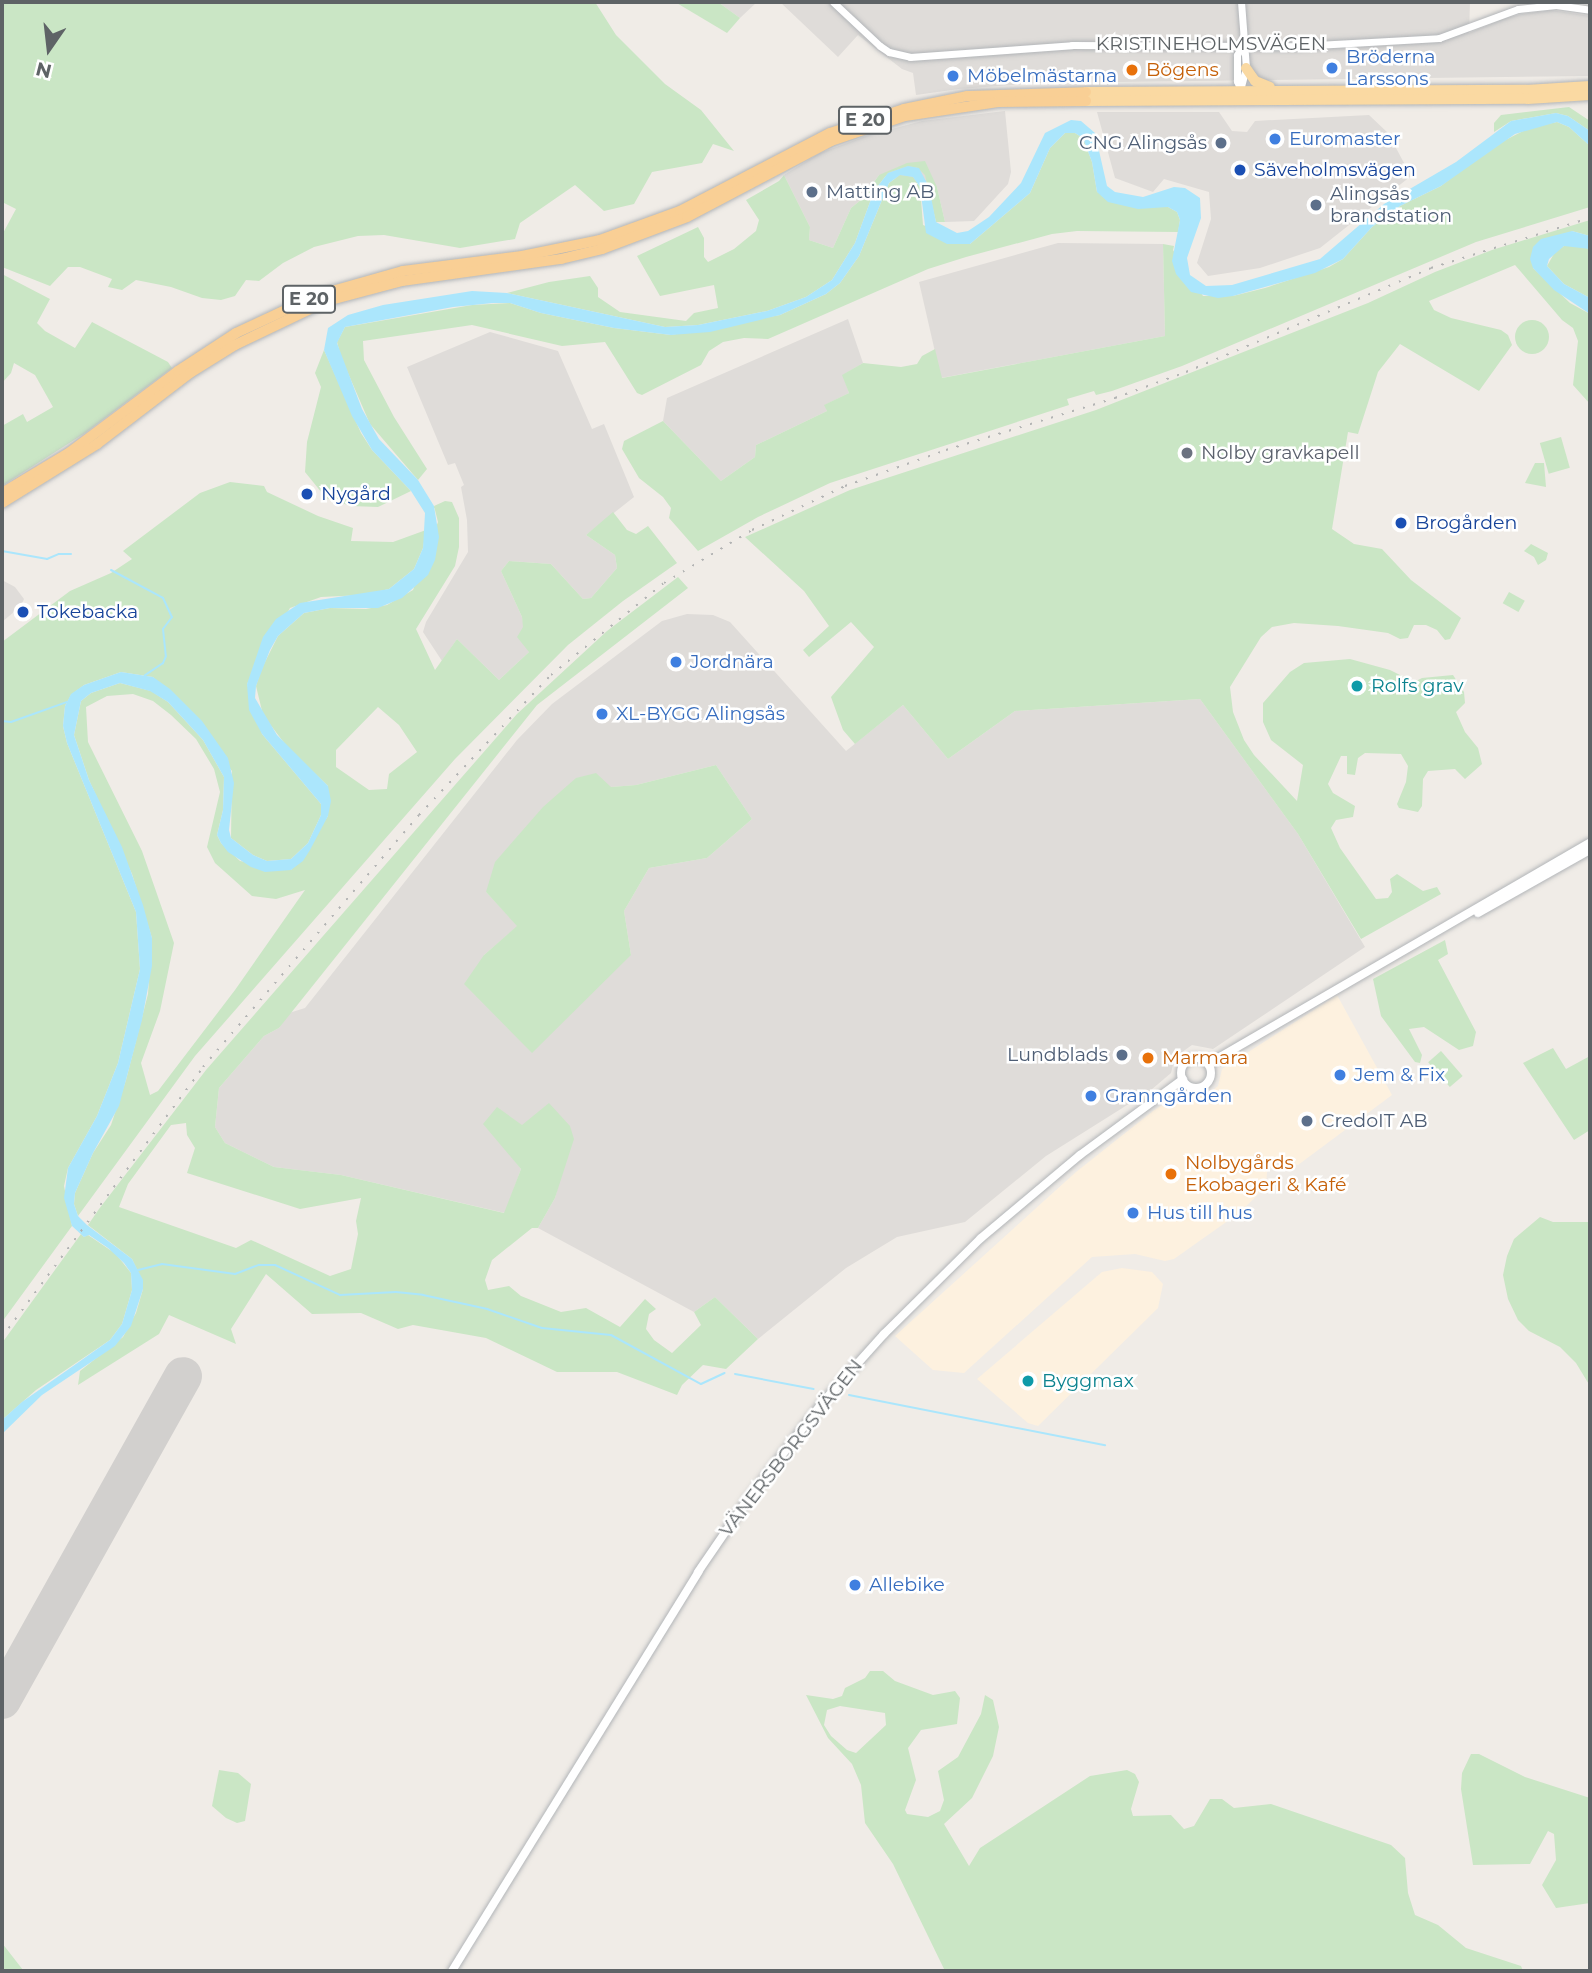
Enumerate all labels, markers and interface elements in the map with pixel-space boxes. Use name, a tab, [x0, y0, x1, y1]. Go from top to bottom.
north arrow	[14, 14, 84, 84]
street label: KRISTINEHOLMSVÄGEN	[1096, 33, 1326, 55]
place label: Bröderna Larssons	[1346, 46, 1436, 90]
text: N	[34, 57, 54, 83]
place label: Bögens	[1146, 59, 1219, 81]
marker: Bröderna Larssons	[1324, 60, 1340, 76]
marker: Bögens	[1124, 62, 1140, 78]
place label: Möbelmästarna	[967, 65, 1117, 87]
marker: Möbelmästarna	[945, 68, 961, 84]
road number: E 20	[837, 106, 893, 134]
place label: Euromaster	[1289, 128, 1401, 150]
marker: Euromaster	[1267, 131, 1283, 147]
place label: CNG Alingsås	[1079, 132, 1207, 154]
marker: CNG Alingsås	[1213, 135, 1229, 151]
place label: Säveholmsvägen	[1254, 159, 1416, 181]
marker: Säveholmsvägen	[1232, 162, 1248, 178]
place label: Matting AB	[826, 181, 934, 203]
place label: Alingsås brandstation	[1330, 183, 1452, 227]
marker: Matting AB	[804, 184, 820, 200]
marker: Alingsås brandstation	[1308, 197, 1324, 213]
road number: E 20	[281, 284, 337, 314]
place label: Nolby gravkapell	[1201, 442, 1359, 464]
marker: Nolby gravkapell	[1179, 445, 1195, 461]
place label: Nygård	[321, 483, 391, 505]
marker: Nygård	[299, 486, 315, 502]
place label: Brogården	[1415, 512, 1517, 534]
marker: Brogården	[1393, 515, 1409, 531]
place label: Tokebacka	[37, 601, 138, 623]
marker: Tokebacka	[15, 604, 31, 620]
place label: Jordnära	[690, 651, 774, 673]
marker: Jordnära	[668, 654, 684, 670]
place label: Rolfs grav	[1371, 675, 1464, 697]
marker: Rolfs grav	[1349, 678, 1365, 694]
place label: XL-BYGG Alingsås	[616, 703, 785, 725]
marker: XL-BYGG Alingsås	[594, 706, 610, 722]
place label: Lundblads	[1007, 1044, 1108, 1066]
marker: Lundblads	[1114, 1047, 1130, 1063]
place label: Marmara	[1162, 1047, 1248, 1069]
marker: Marmara	[1140, 1050, 1156, 1066]
place label: Jem & Fix	[1354, 1064, 1445, 1086]
marker: Jem & Fix	[1332, 1067, 1348, 1083]
place label: Granngården	[1105, 1085, 1232, 1107]
marker: Granngården	[1083, 1088, 1099, 1104]
place label: CredoIT AB	[1321, 1110, 1428, 1132]
marker: CredoIT AB	[1299, 1113, 1315, 1129]
place label: Nolbygårds Ekobageri & Kafé	[1185, 1152, 1347, 1196]
marker: Nolbygårds Ekobageri & Kafé	[1163, 1166, 1179, 1182]
place label: Hus till hus	[1147, 1202, 1252, 1224]
marker: Hus till hus	[1125, 1205, 1141, 1221]
street label: VÄNERSBORGSVÄGEN	[715, 1355, 867, 1541]
place label: Byggmax	[1042, 1370, 1134, 1392]
marker: Byggmax	[1020, 1373, 1036, 1389]
place label: Allebike	[869, 1574, 945, 1596]
marker: Allebike	[847, 1577, 863, 1593]

